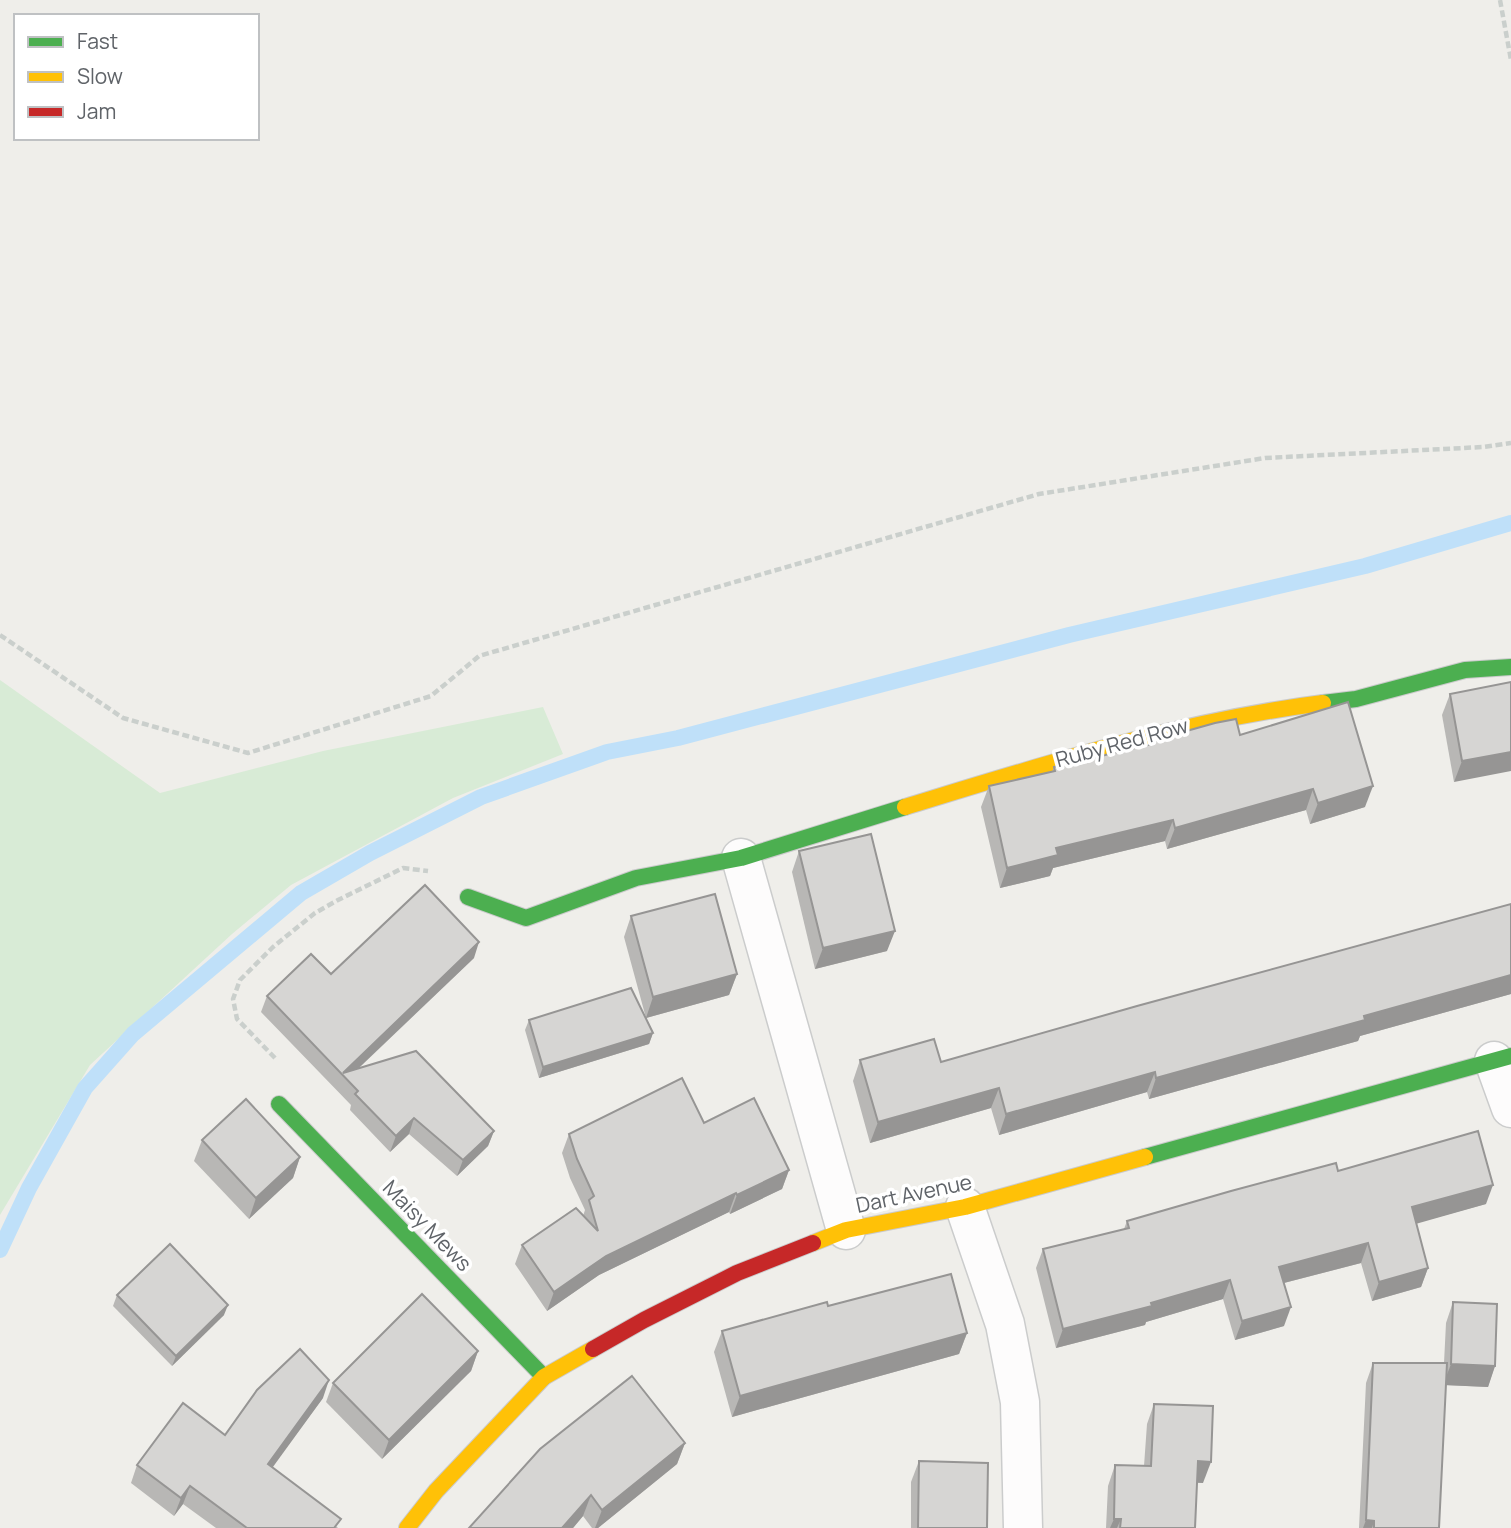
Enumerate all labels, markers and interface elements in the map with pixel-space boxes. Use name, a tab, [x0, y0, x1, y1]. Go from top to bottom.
legend	[14, 14, 259, 140]
text: Fast	[77, 27, 118, 55]
text: Slow	[77, 62, 123, 90]
text: Jam	[77, 97, 116, 125]
street label: Ruby Red Row	[1052, 711, 1191, 773]
street label: Dart Avenue	[853, 1167, 974, 1219]
street label: Maisy Mews	[377, 1174, 478, 1277]

